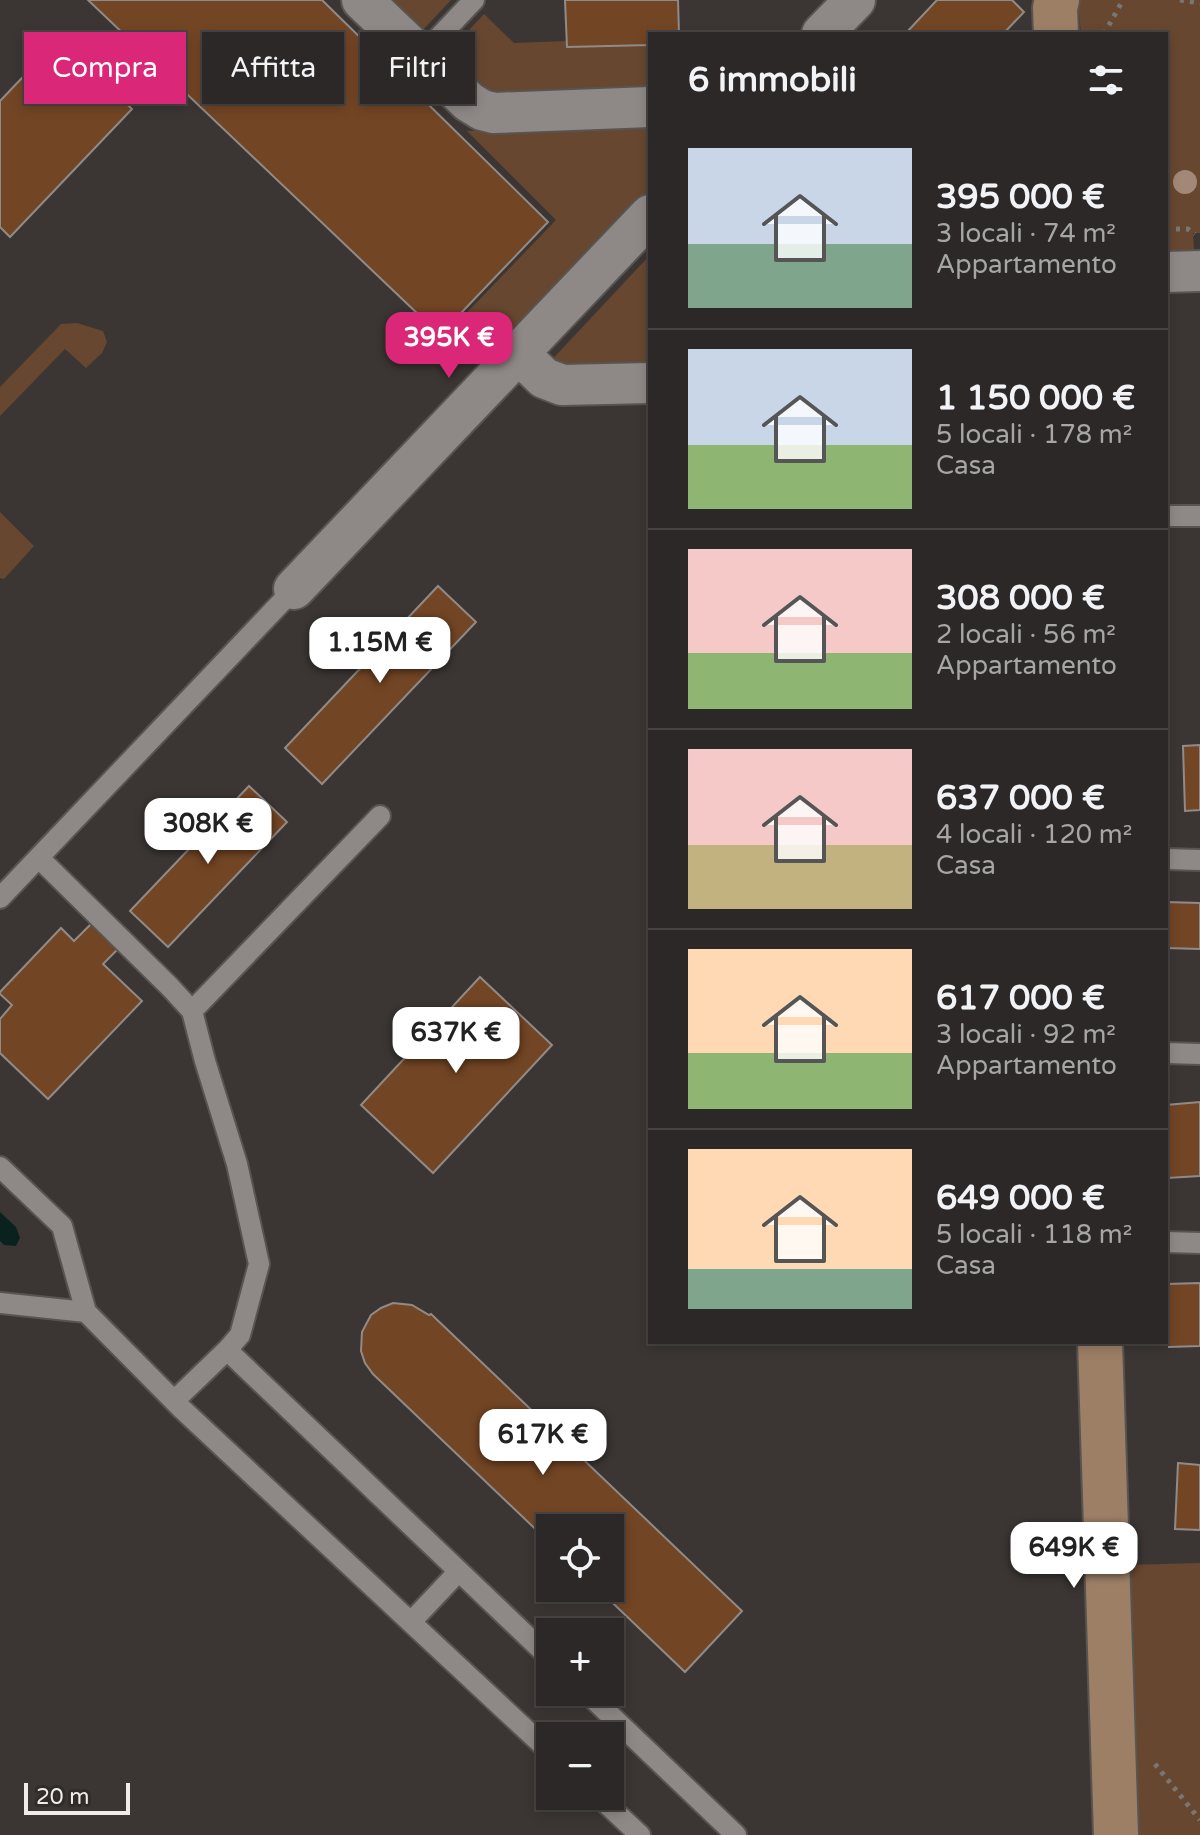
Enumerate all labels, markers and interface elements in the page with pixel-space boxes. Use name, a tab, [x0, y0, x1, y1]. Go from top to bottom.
chip: Compra	[24, 32, 186, 104]
chip: Affitta	[202, 32, 344, 104]
chip: Filtri	[360, 32, 475, 104]
icon: filters	[1084, 58, 1128, 102]
text: 6 immobili	[688, 60, 857, 101]
text: 395 000 €	[936, 177, 1105, 218]
icon: home	[752, 180, 848, 276]
text: 3 locali · 74 m²	[936, 218, 1116, 249]
text: Appartamento	[936, 249, 1117, 280]
pin: 395K €	[384, 312, 514, 380]
text: 395K €	[404, 322, 494, 353]
text: 1 150 000 €	[936, 378, 1135, 419]
icon: home	[752, 381, 848, 477]
text: 5 locali · 178 m²	[936, 419, 1132, 450]
text: Casa	[936, 450, 996, 481]
text: 308 000 €	[936, 578, 1105, 619]
icon: home	[752, 581, 848, 677]
pin: 1.15M €	[306, 617, 454, 685]
text: 2 locali · 56 m²	[936, 619, 1116, 650]
text: 1.15M €	[327, 627, 433, 658]
text: Appartamento	[936, 650, 1117, 681]
text: 637 000 €	[936, 778, 1105, 819]
icon: home	[752, 781, 848, 877]
pin: 308K €	[143, 798, 273, 866]
text: 308K €	[163, 808, 253, 839]
text: 4 locali · 120 m²	[936, 819, 1132, 850]
text: Casa	[936, 850, 996, 881]
text: 617 000 €	[936, 978, 1105, 1019]
icon: home	[752, 981, 848, 1077]
pin: 637K €	[391, 1007, 521, 1075]
text: 637K €	[411, 1017, 501, 1048]
text: 3 locali · 92 m²	[936, 1019, 1116, 1050]
text: Appartamento	[936, 1050, 1117, 1081]
text: 649 000 €	[936, 1178, 1105, 1219]
icon: home	[752, 1181, 848, 1277]
text: 5 locali · 118 m²	[936, 1219, 1132, 1250]
text: Casa	[936, 1250, 996, 1281]
pin: 617K €	[478, 1409, 608, 1477]
text: 617K €	[498, 1419, 588, 1450]
map controls	[536, 1514, 624, 1810]
button: locate	[536, 1514, 624, 1602]
pin: 649K €	[1009, 1522, 1139, 1590]
text: 649K €	[1029, 1532, 1119, 1563]
button: +	[536, 1618, 624, 1706]
button: −	[536, 1722, 624, 1810]
scale bar	[24, 1779, 130, 1815]
text: 20 m	[36, 1784, 90, 1810]

